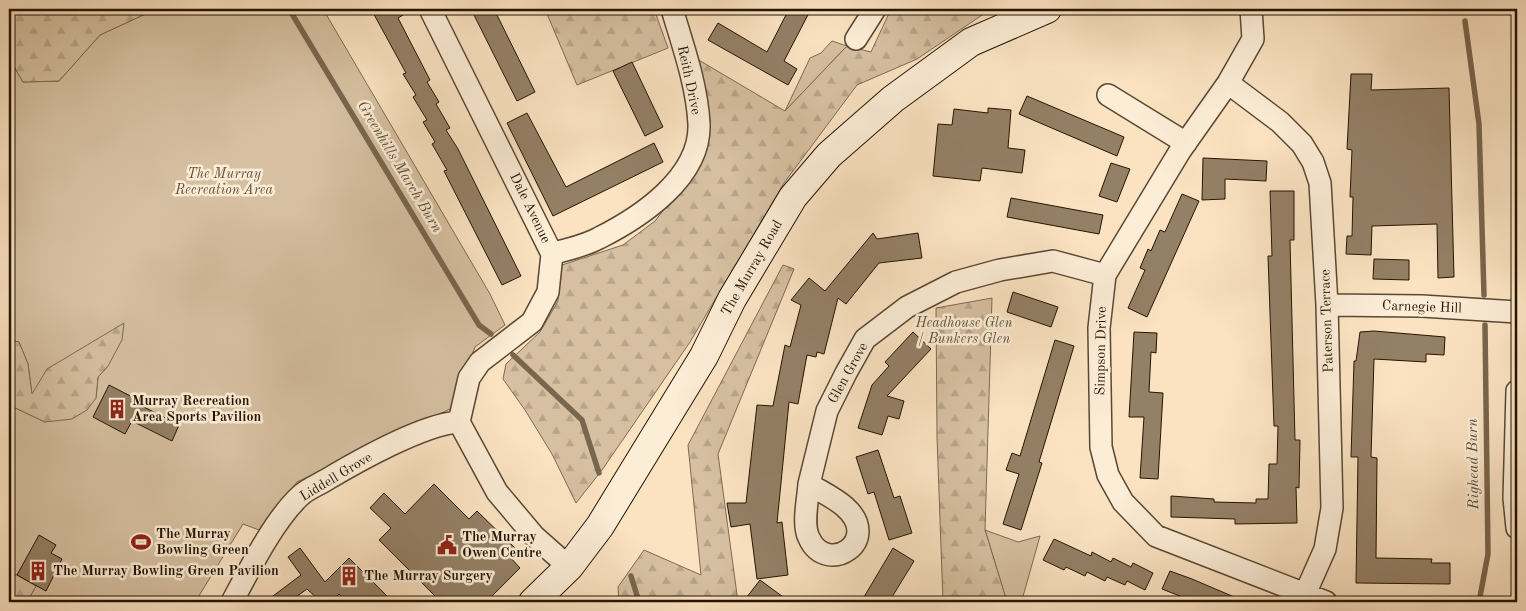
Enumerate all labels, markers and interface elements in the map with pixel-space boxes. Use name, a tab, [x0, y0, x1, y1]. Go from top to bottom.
street label: Reith Drive	[675, 44, 703, 116]
water label: Greenhills March Burn	[354, 99, 444, 236]
park label: The Murray Recreation Area	[174, 167, 274, 197]
street label: Dale Avenue	[507, 171, 553, 245]
street label: The Murray Road	[719, 218, 785, 318]
street label: Paterson Terrace	[1318, 269, 1336, 373]
street label: Carnegie Hill	[1382, 299, 1462, 315]
street label: Simpson Drive	[1093, 306, 1109, 396]
park label: Headhouse Glen / Bunkers Glen	[914, 316, 1013, 346]
street label: Glen Grove	[826, 340, 870, 406]
place label: Murray Recreation Area Sports Pavilion	[132, 394, 261, 424]
building icon: Murray Recreation Area Sports Pavilion	[106, 398, 128, 420]
water label: Righead Burn	[1466, 418, 1482, 511]
street label: Liddell Grove	[298, 450, 374, 504]
place label: The Murray Bowling Green	[156, 527, 249, 557]
place label: The Murray Owen Centre	[462, 530, 542, 560]
sports icon: The Murray Bowling Green	[130, 531, 152, 553]
public building icon: The Murray Owen Centre	[436, 534, 458, 556]
building icon: The Murray Bowling Green Pavilion	[27, 560, 49, 582]
place label: The Murray Bowling Green Pavilion	[53, 564, 279, 578]
building icon: The Murray Surgery	[338, 565, 360, 587]
place label: The Murray Surgery	[364, 569, 493, 583]

